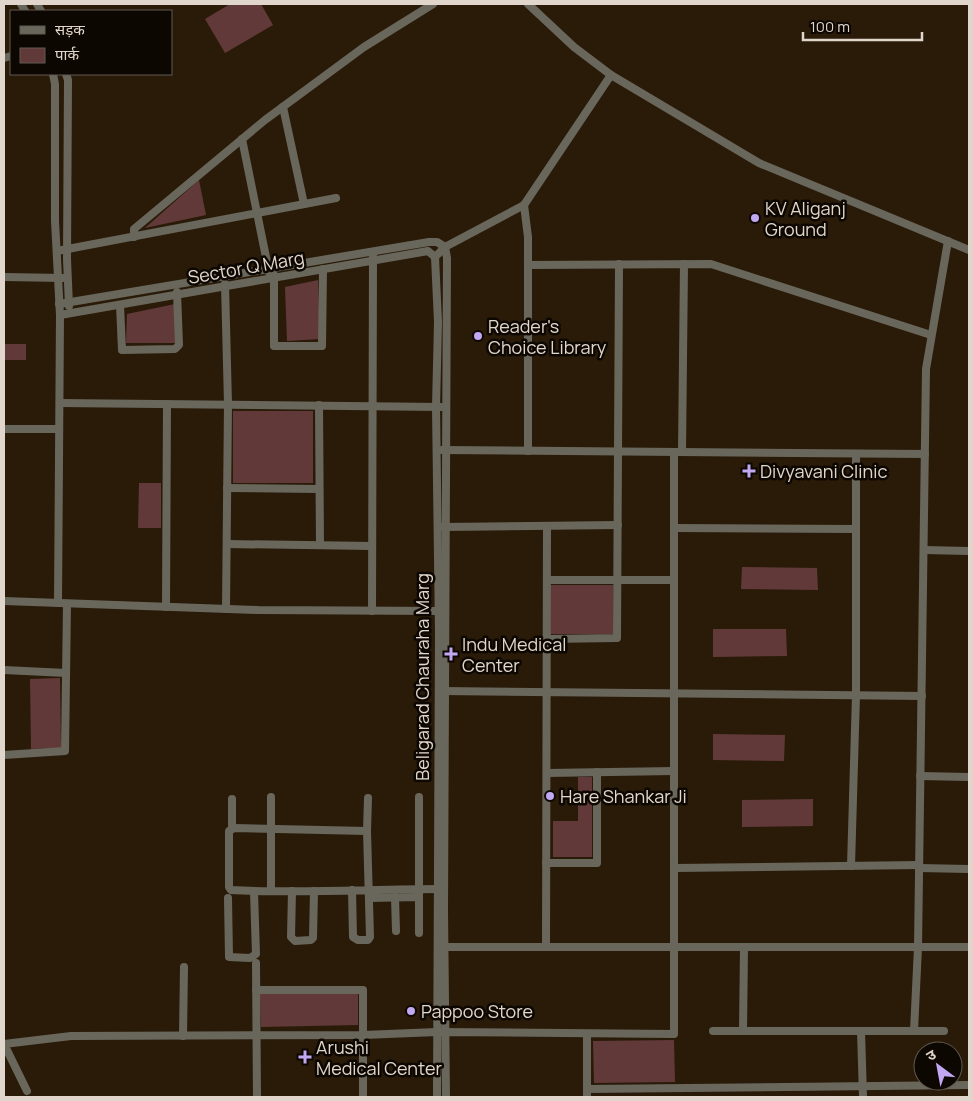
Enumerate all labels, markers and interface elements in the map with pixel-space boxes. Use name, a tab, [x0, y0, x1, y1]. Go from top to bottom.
legend	[10, 10, 172, 75]
scale bar	[803, 10, 922, 42]
text: 100 m	[810, 16, 850, 37]
text: सड़क	[55, 19, 85, 40]
text: पार्क	[55, 44, 79, 65]
place label: KV Aliganj Ground	[765, 196, 846, 241]
marker: KV Aliganj Ground	[749, 212, 761, 224]
street label: Sector Q Marg	[186, 245, 306, 289]
place label: Reader's Choice Library	[488, 314, 607, 359]
marker: Reader's Choice Library	[472, 330, 484, 342]
place label: Divyavani Clinic	[760, 459, 887, 483]
marker: Divyavani Clinic	[742, 464, 756, 478]
street label: Beligarad Chauraha Marg	[410, 573, 434, 781]
place label: Indu Medical Center	[462, 632, 566, 677]
marker: Indu Medical Center	[444, 647, 458, 661]
place label: Hare Shankar Ji	[560, 784, 687, 808]
marker: Hare Shankar Ji	[544, 790, 556, 802]
place label: Pappoo Store	[421, 999, 533, 1023]
marker: Pappoo Store	[405, 1005, 417, 1017]
place label: Arushi Medical Center	[316, 1035, 442, 1080]
north arrow	[913, 1041, 963, 1091]
text: उ	[922, 1044, 940, 1065]
marker: Arushi Medical Center	[298, 1050, 312, 1064]

